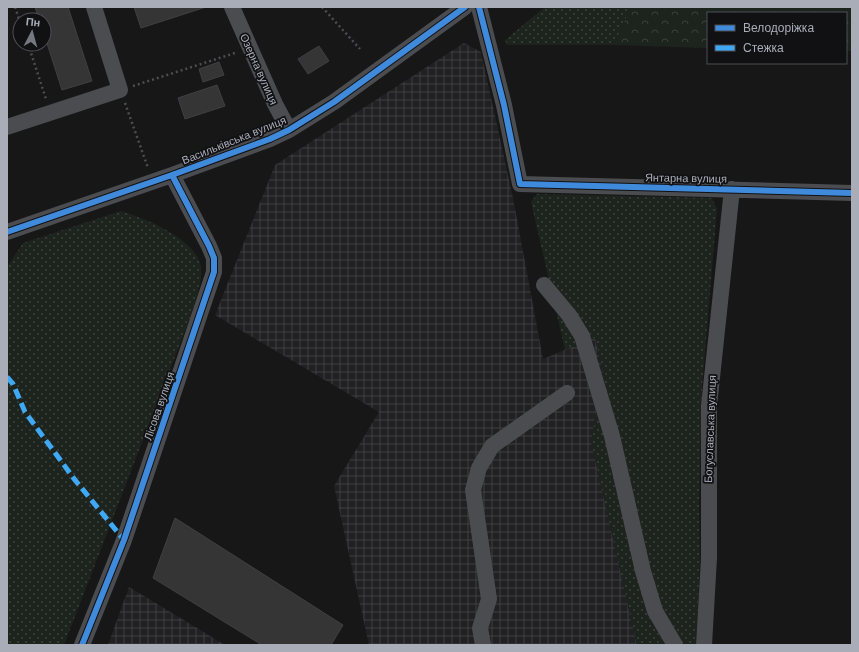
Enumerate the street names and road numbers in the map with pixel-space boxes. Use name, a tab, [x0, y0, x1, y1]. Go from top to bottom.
street label: Озерна вулиця	[238, 32, 280, 106]
street label: Васильківська вулиця	[180, 114, 288, 166]
street label: Янтарна вулиця	[645, 171, 727, 185]
street label: Лісова вулиця	[142, 370, 176, 442]
street label: Богуславська вулиця	[702, 375, 718, 483]

